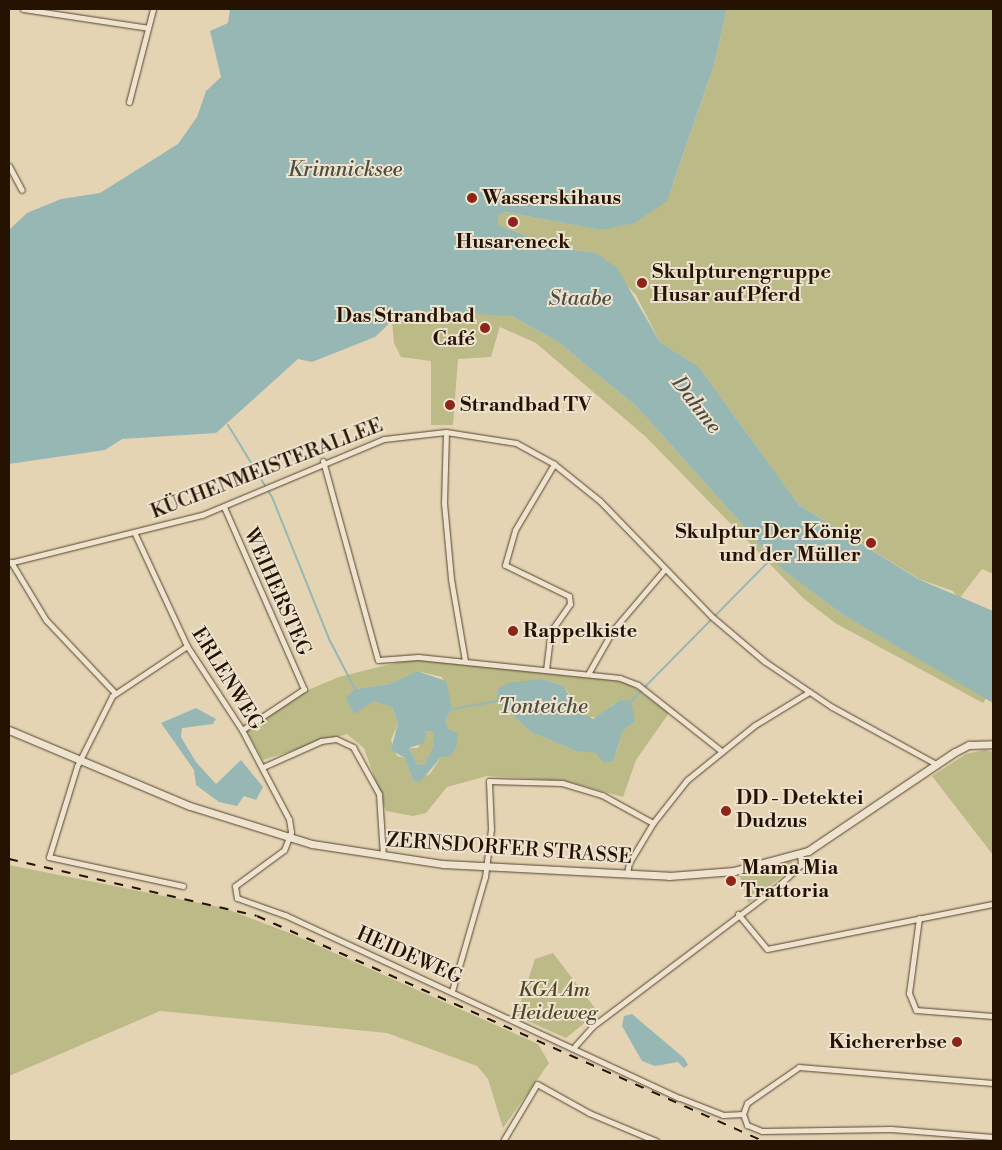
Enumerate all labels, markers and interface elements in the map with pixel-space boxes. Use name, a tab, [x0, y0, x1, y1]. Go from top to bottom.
water label: Krimnicksee	[288, 157, 402, 183]
place label: Wasserskihaus	[482, 186, 621, 210]
marker: Wasserskihaus	[466, 192, 478, 204]
marker: Husareneck	[507, 216, 519, 228]
place label: Husareneck	[456, 230, 570, 254]
place label: Skulpturengruppe Husar auf Pferd	[652, 260, 831, 307]
marker: Skulpturengruppe Husar auf Pferd	[636, 277, 648, 289]
water label: Staabe	[549, 286, 611, 312]
place label: Das Strandbad Café	[336, 304, 475, 351]
marker: Das Strandbad Café	[479, 322, 491, 334]
water label: Dahme	[666, 371, 726, 439]
place label: Strandbad TV	[460, 393, 591, 417]
marker: Strandbad TV	[444, 399, 456, 411]
street label: KÜCHENMEISTERALLEE	[148, 414, 386, 524]
place label: Skulptur Der König und der Müller	[675, 520, 861, 567]
street label: WEIHERSTEG	[238, 524, 316, 660]
marker: Skulptur Der König und der Müller	[865, 537, 877, 549]
place label: Rappelkiste	[523, 619, 637, 643]
street label: ERLENWEG	[186, 623, 268, 735]
marker: Rappelkiste	[507, 625, 519, 637]
water label: Tonteiche	[498, 694, 588, 720]
place label: DD - Detektei Dudzus	[736, 787, 863, 834]
marker: DD - Detektei Dudzus	[720, 805, 732, 817]
street label: ZERNSDORFER STRASSE	[385, 828, 633, 870]
place label: Mama Mia Trattoria	[741, 857, 838, 904]
marker: Mama Mia Trattoria	[725, 875, 737, 887]
street label: HEIDEWEG	[353, 922, 465, 990]
park label: KGA Am Heideweg	[511, 978, 597, 1025]
place label: Kichererbse	[829, 1030, 947, 1054]
marker: Kichererbse	[951, 1036, 963, 1048]

